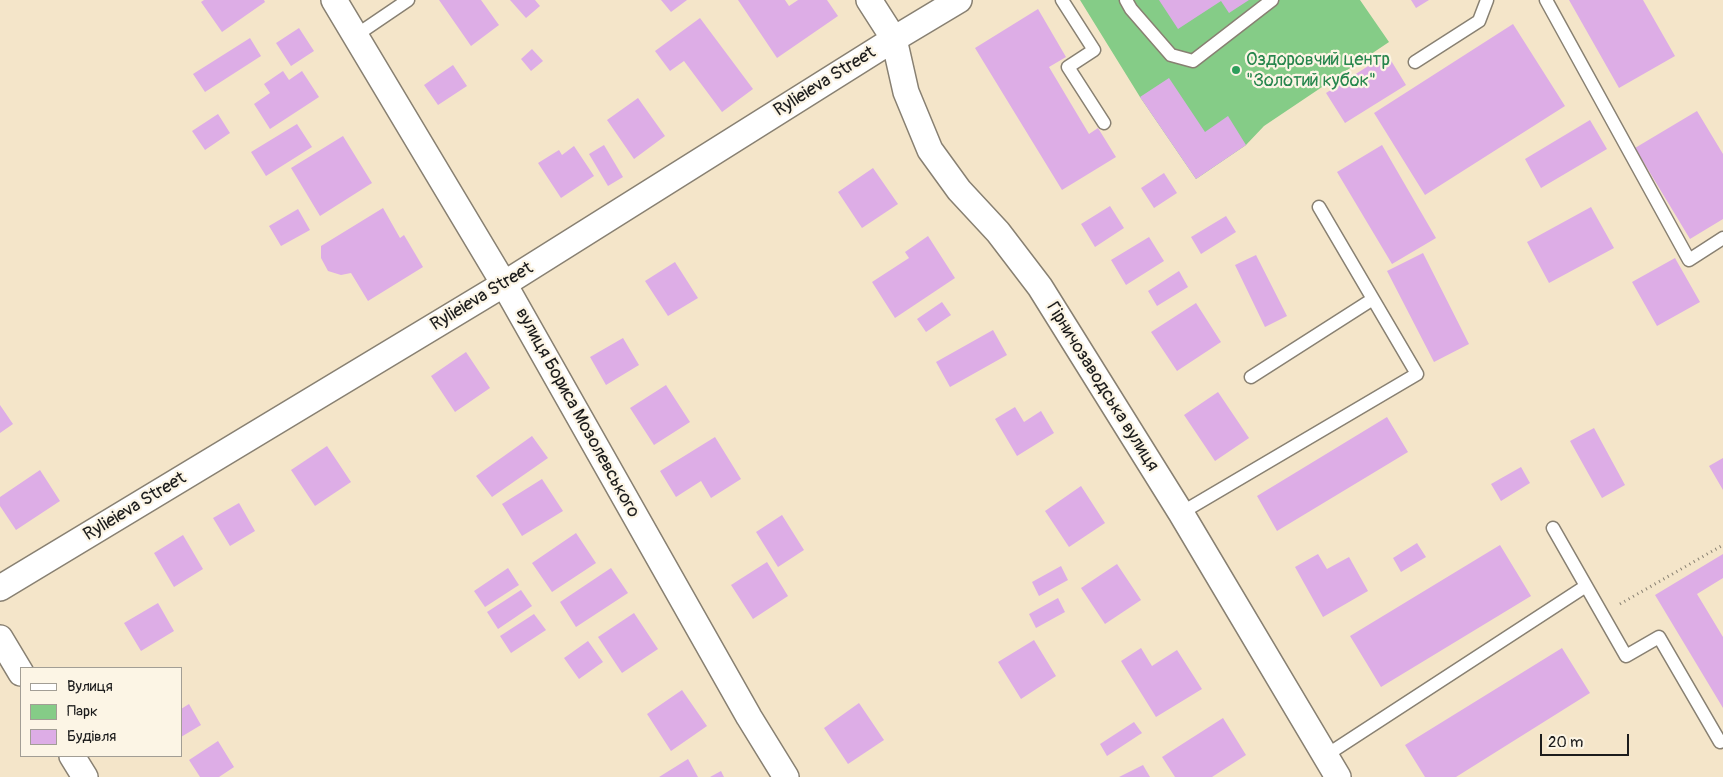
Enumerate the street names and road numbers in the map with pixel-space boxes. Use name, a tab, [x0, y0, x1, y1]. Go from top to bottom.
street label: Rylieieva Street	[770, 42, 880, 122]
street label: Rylieieva Street	[427, 258, 537, 336]
street label: Гірничозаводська вулиця	[1041, 299, 1163, 475]
street label: вулиця Бориса Мозолевського	[510, 304, 644, 522]
street label: Rylieieva Street	[80, 468, 190, 546]

